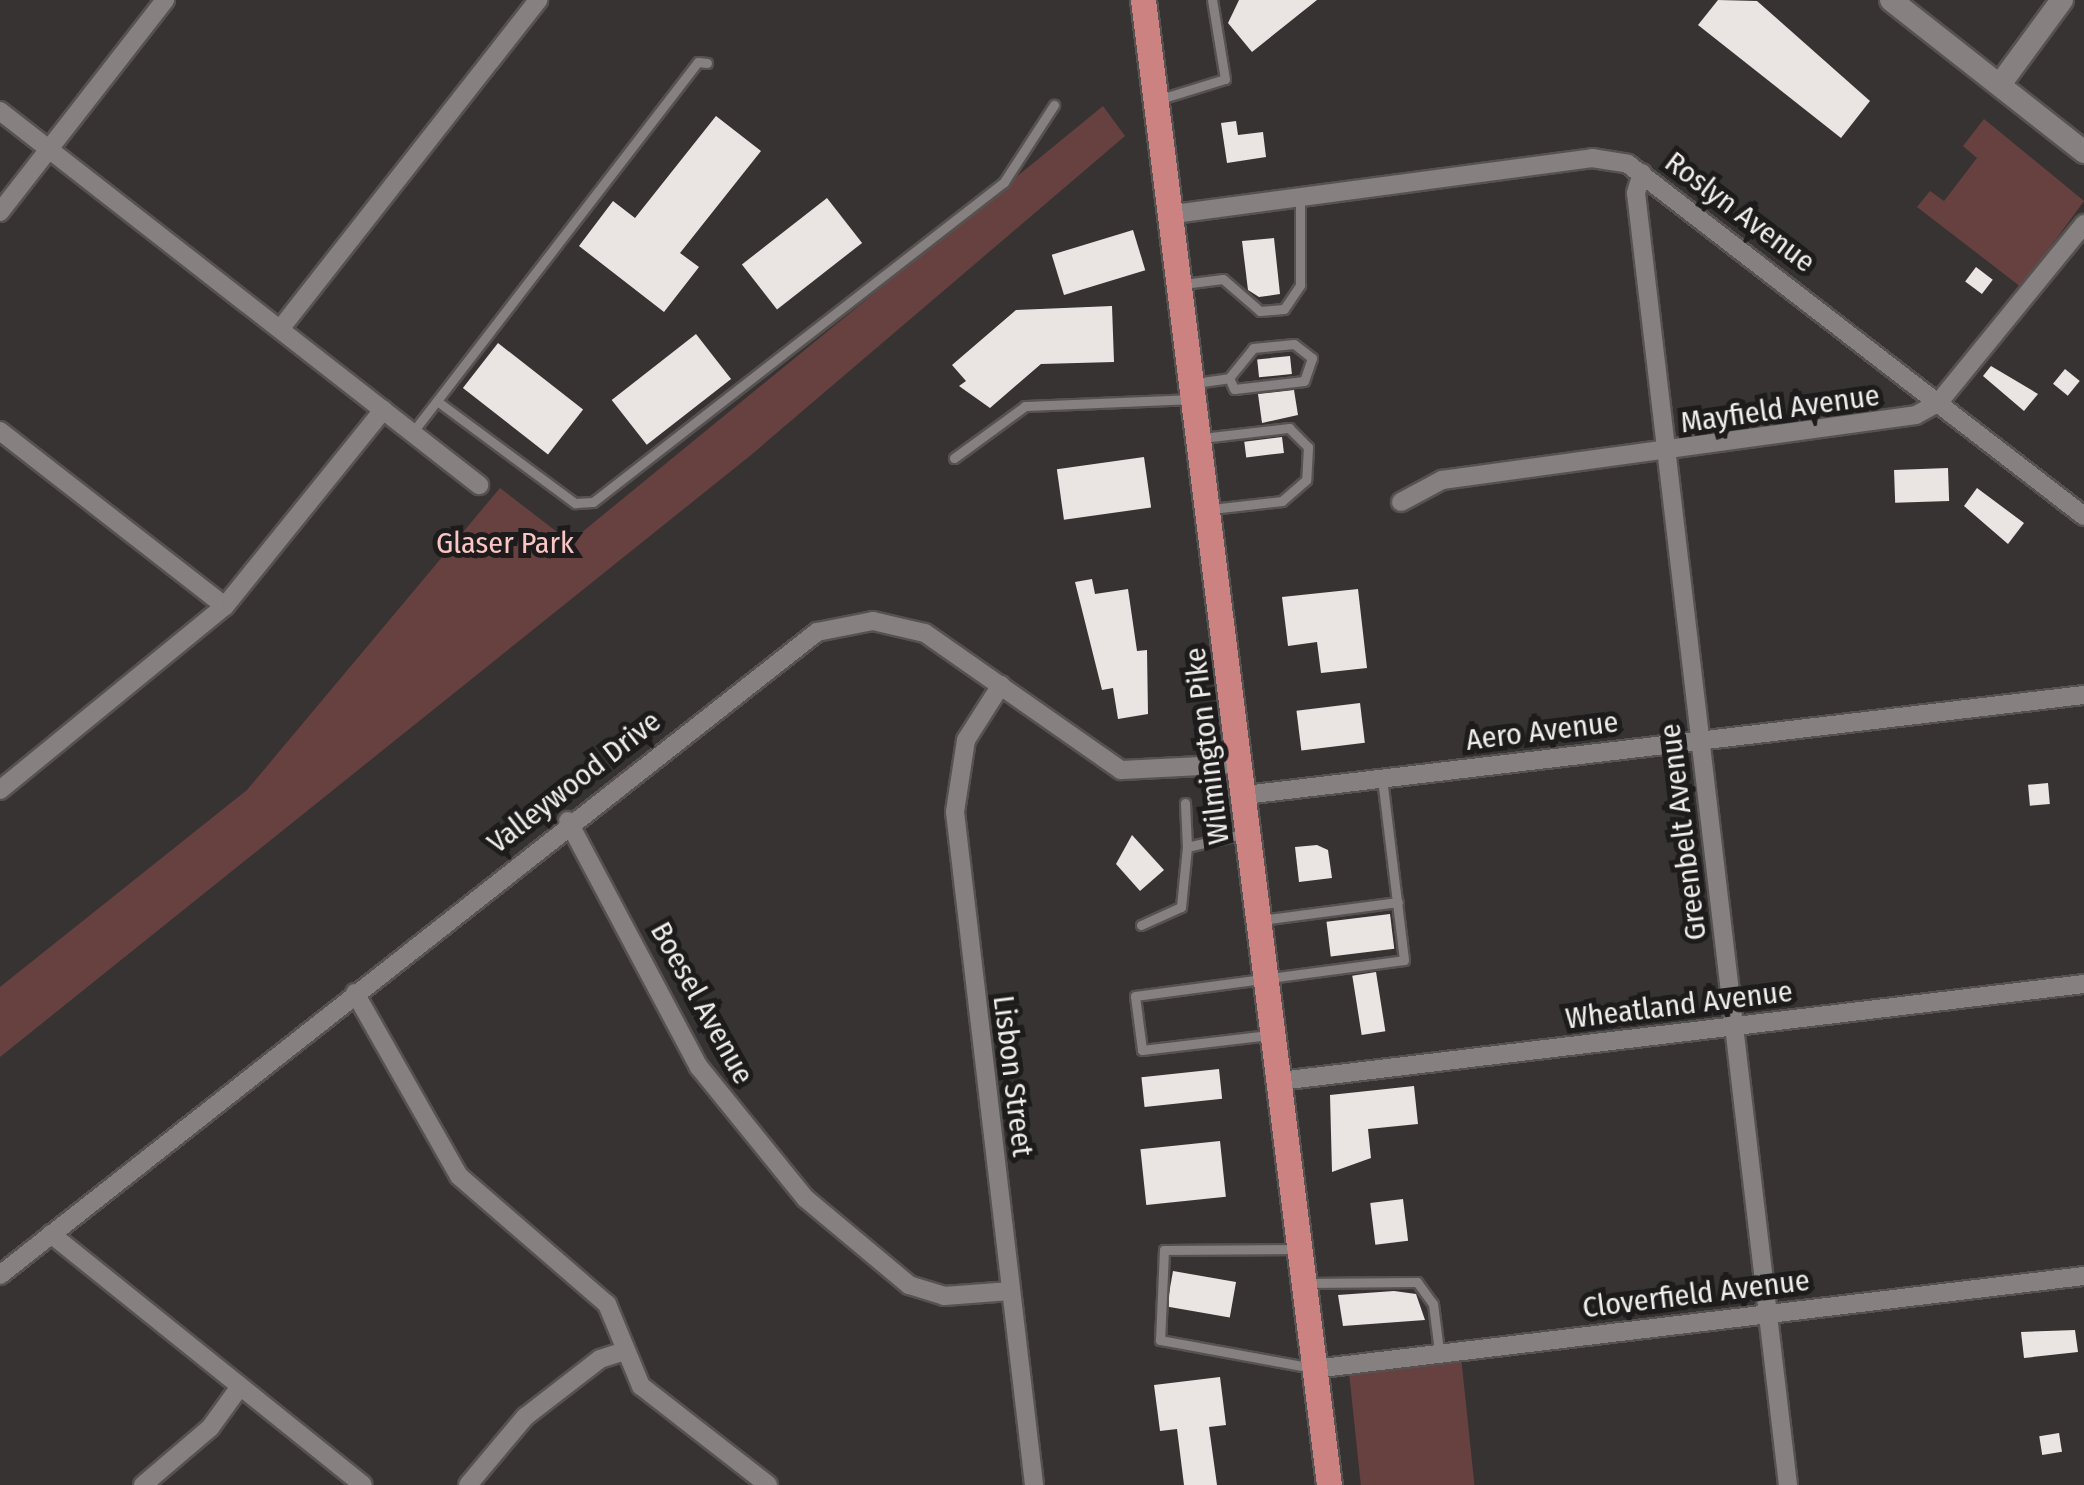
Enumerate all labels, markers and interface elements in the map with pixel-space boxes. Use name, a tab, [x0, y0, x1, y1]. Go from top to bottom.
street label: Roslyn Avenue	[1658, 144, 1822, 280]
street label: Mayfield Avenue	[1678, 377, 1882, 441]
park label: Glaser Park	[436, 525, 574, 561]
street label: Wilmington Pike	[1177, 645, 1237, 847]
street label: Valleywood Drive	[480, 703, 668, 861]
street label: Aero Avenue	[1464, 704, 1620, 758]
street label: Greenbelt Avenue	[1652, 722, 1714, 942]
street label: Boesel Avenue	[643, 916, 761, 1090]
street label: Wheatland Avenue	[1563, 973, 1795, 1037]
street label: Lisbon Street	[985, 993, 1041, 1159]
street label: Cloverfield Avenue	[1580, 1262, 1812, 1326]

